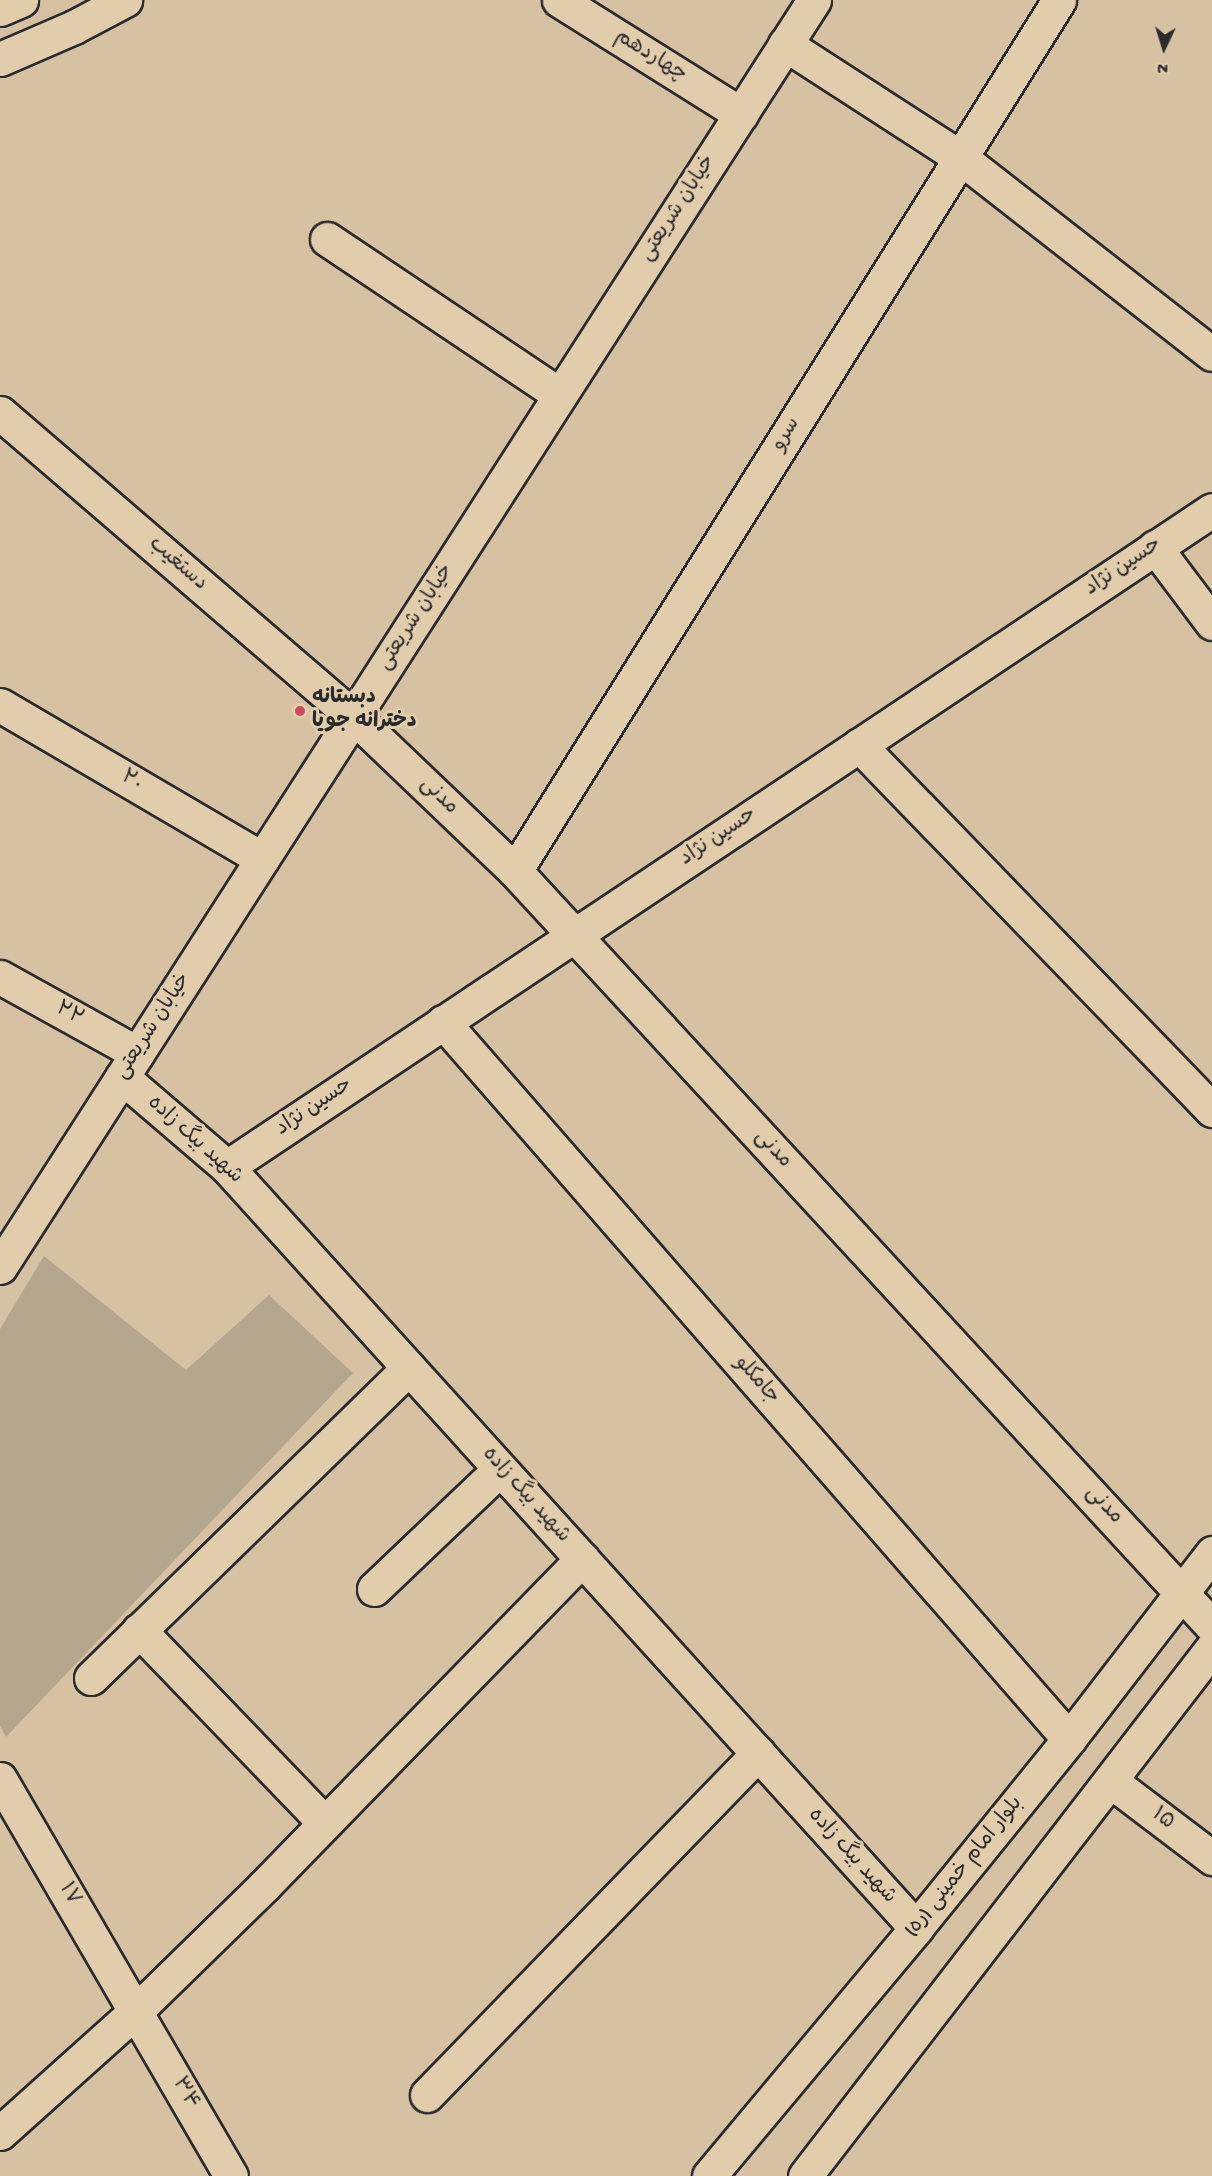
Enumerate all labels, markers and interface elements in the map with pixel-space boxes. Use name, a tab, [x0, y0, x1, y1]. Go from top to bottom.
north arrow	[1134, 18, 1194, 78]
street label: چهاردهم	[609, 25, 691, 89]
text: N	[1157, 57, 1169, 76]
street label: خیابان شریعتی	[635, 151, 723, 267]
street label: سرو	[767, 414, 807, 456]
street label: دستغیب	[142, 533, 212, 597]
street label: حسین نژاد	[1081, 533, 1167, 603]
street label: خیابان شریعتی	[373, 560, 461, 676]
place label: دبستانه دخترانه جويا	[312, 686, 416, 736]
marker: دبستانه دخترانه جويا	[293, 704, 307, 718]
street label: ۲۰	[116, 766, 146, 798]
street label: مدنی	[414, 773, 462, 821]
street label: حسین نژاد	[676, 803, 762, 873]
street label: خیابان شریعتی	[110, 969, 198, 1085]
street label: ۲۲	[50, 997, 88, 1033]
street label: حسین نژاد	[272, 1073, 358, 1143]
street label: شهید بیگ زاده	[141, 1091, 247, 1191]
street label: مدنی	[748, 1125, 796, 1175]
street label: جامکلو	[728, 1352, 784, 1410]
street label: شهید بیگ زاده	[475, 1443, 575, 1549]
street label: مدنی	[1079, 1481, 1127, 1531]
street label: بلوار امام خمینی (ره)	[900, 1792, 1030, 1944]
street label: ۱۵	[1146, 1803, 1178, 1837]
street label: شهید بیگ زاده	[801, 1804, 901, 1910]
street label: ۱۷	[51, 1879, 85, 1911]
street label: ۳۴	[165, 2073, 203, 2115]

